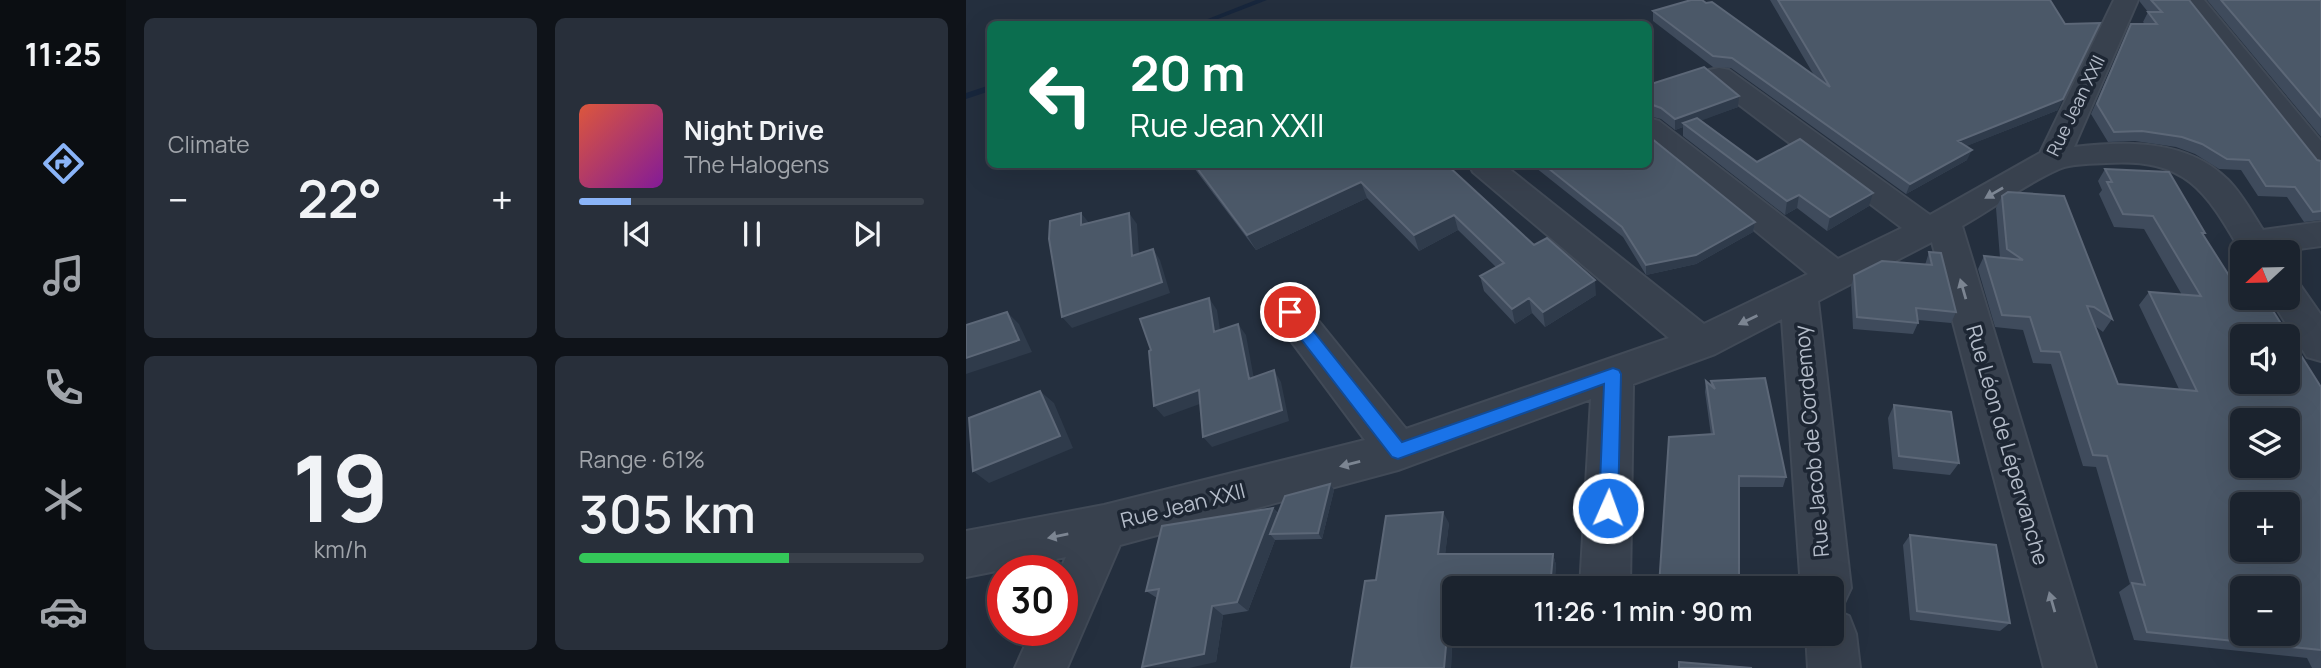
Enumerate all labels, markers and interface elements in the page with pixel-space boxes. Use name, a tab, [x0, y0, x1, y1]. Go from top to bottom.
text: 11:25	[25, 32, 101, 76]
text: 20 m	[1130, 39, 1245, 106]
icon: left	[1015, 49, 1106, 140]
street label: Rue Jean XXII	[2040, 51, 2110, 160]
text: Rue Jean XXII	[1130, 103, 1324, 147]
text: Night Drive	[684, 112, 824, 148]
text: Climate	[168, 128, 250, 160]
icon: directions	[39, 139, 88, 188]
text: The Halogens	[684, 148, 829, 180]
text: 22°	[298, 163, 382, 234]
text: −	[168, 173, 189, 225]
text: +	[491, 173, 513, 225]
one-way arrow	[1984, 187, 2003, 200]
icon: previous	[618, 215, 656, 253]
icon: pause	[733, 215, 771, 253]
icon: next	[848, 215, 886, 253]
north arrow	[2230, 240, 2300, 310]
map controls	[2230, 240, 2300, 646]
icon: music	[39, 251, 88, 300]
one-way arrow	[1957, 278, 1968, 300]
pin	[1260, 282, 1320, 342]
icon: arrive	[1271, 293, 1309, 331]
one-way arrow	[1738, 314, 1758, 325]
street label: Rue Léon de Lépervanche	[1960, 321, 2056, 568]
street label: Rue Jacob de Cordemoy	[1787, 324, 1835, 558]
button: sound	[2230, 324, 2300, 394]
icon: phone	[39, 363, 88, 412]
button: layers	[2230, 408, 2300, 478]
text: 19	[292, 425, 389, 549]
text: Range · 61%	[579, 443, 705, 475]
one-way arrow	[1339, 459, 1360, 469]
position arrow	[1571, 471, 1645, 545]
icon: climate	[39, 475, 88, 524]
street label: Rue Jean XXII	[1117, 476, 1248, 534]
text: 305 km	[579, 478, 756, 549]
button: +	[2230, 492, 2300, 562]
one-way arrow	[1047, 530, 1069, 541]
text: km/h	[314, 533, 367, 565]
speed limit sign: 30	[987, 555, 1078, 646]
button: −	[2230, 576, 2300, 646]
icon: car	[39, 587, 88, 636]
one-way arrow	[2046, 592, 2056, 613]
text: 11:26 · 1 min · 90 m	[1534, 593, 1752, 629]

